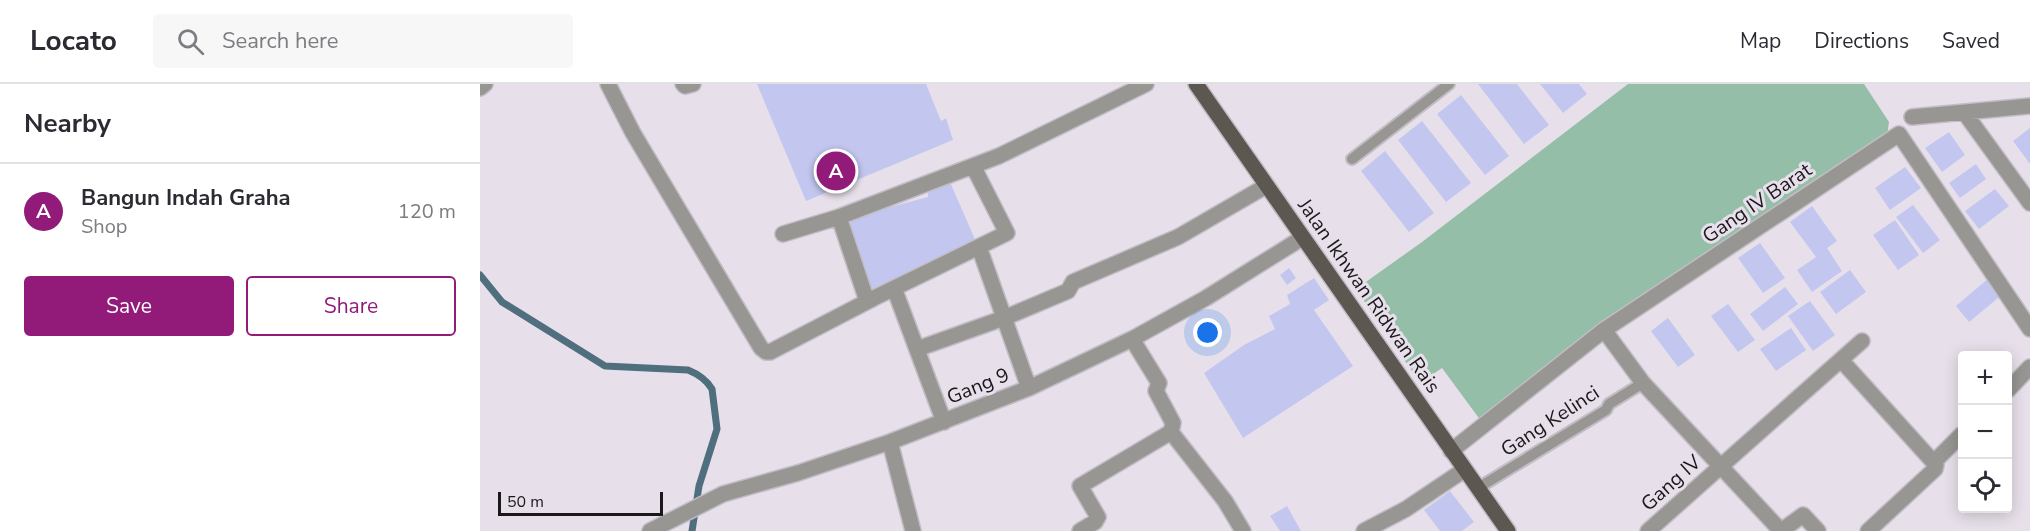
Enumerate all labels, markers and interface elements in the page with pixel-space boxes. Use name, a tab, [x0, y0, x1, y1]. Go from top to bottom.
search box	[153, 14, 573, 68]
text: Locato	[30, 22, 117, 60]
icon: search	[174, 25, 207, 58]
text: Search here	[222, 26, 339, 56]
text: Map	[1740, 27, 1781, 55]
text: Directions	[1814, 27, 1909, 55]
text: Saved	[1942, 27, 2000, 55]
text: Nearby	[24, 106, 111, 141]
pin: A	[816, 148, 856, 194]
street label: Gang IV Barat	[1697, 156, 1818, 249]
text: Bangun Indah Graha	[81, 183, 291, 213]
street label: Jalan Ikhwan Ridwan Rais	[1291, 192, 1447, 399]
text: A	[36, 198, 51, 225]
text: 120 m	[398, 198, 456, 225]
text: Shop	[81, 213, 127, 240]
button: Save	[24, 276, 234, 336]
button: Share	[246, 276, 456, 336]
your location	[1193, 318, 1222, 347]
map controls	[1958, 351, 2012, 513]
button: +	[1958, 351, 2012, 405]
street label: Gang 9	[943, 361, 1013, 411]
street label: Gang Kelinci	[1496, 379, 1604, 463]
button: −	[1958, 405, 2012, 459]
street label: Gang IV	[1635, 449, 1707, 517]
button: locate	[1958, 459, 2012, 513]
scale bar	[498, 489, 663, 516]
text: 50 m	[507, 491, 544, 513]

